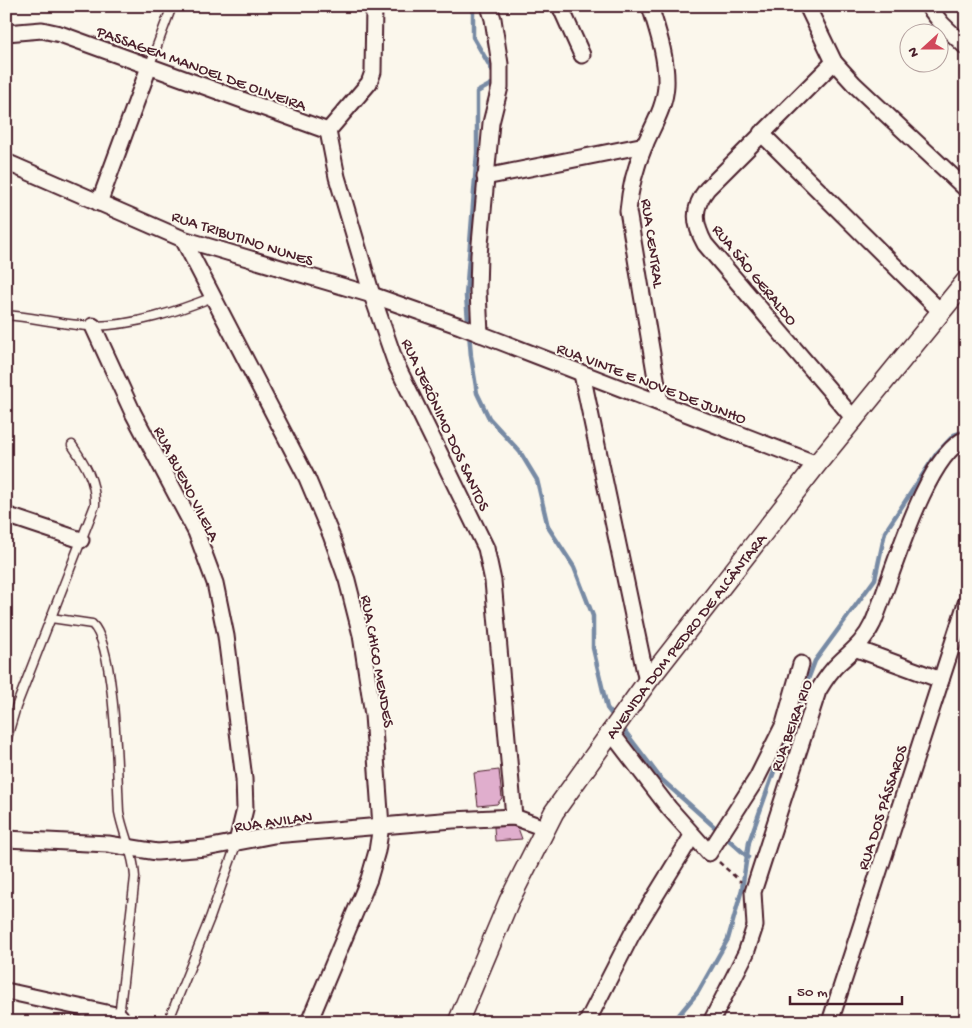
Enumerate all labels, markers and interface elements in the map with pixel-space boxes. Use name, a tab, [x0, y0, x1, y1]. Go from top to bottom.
north arrow	[900, 22, 950, 72]
street label: PASSAGEM MANOEL DE OLIVEIRA	[92, 23, 310, 118]
text: N	[905, 44, 924, 59]
street label: RUA CENTRAL	[635, 198, 666, 290]
street label: RUA TRIBUTINO NUNES	[169, 208, 316, 272]
street label: RUA SÃO GERALDO	[707, 221, 801, 331]
street label: RUA JERÔNIMO DOS SANTOS	[396, 336, 492, 515]
street label: RUA VINTE E NOVE DE JUNHO	[553, 340, 749, 430]
street label: RUA BUENO VILELA	[148, 424, 223, 546]
street label: AVENIDA DOM PEDRO DE ALCÂNTARA	[603, 530, 773, 744]
street label: RUA CHICO MENDES	[355, 594, 397, 730]
street label: RUA BEIRA RIO	[768, 677, 819, 775]
street label: RUA DOS PÁSSAROS	[854, 742, 914, 873]
street label: RUA AVILAN	[233, 809, 314, 838]
scale bar	[790, 973, 902, 1005]
text: 50 m	[797, 984, 828, 1002]

